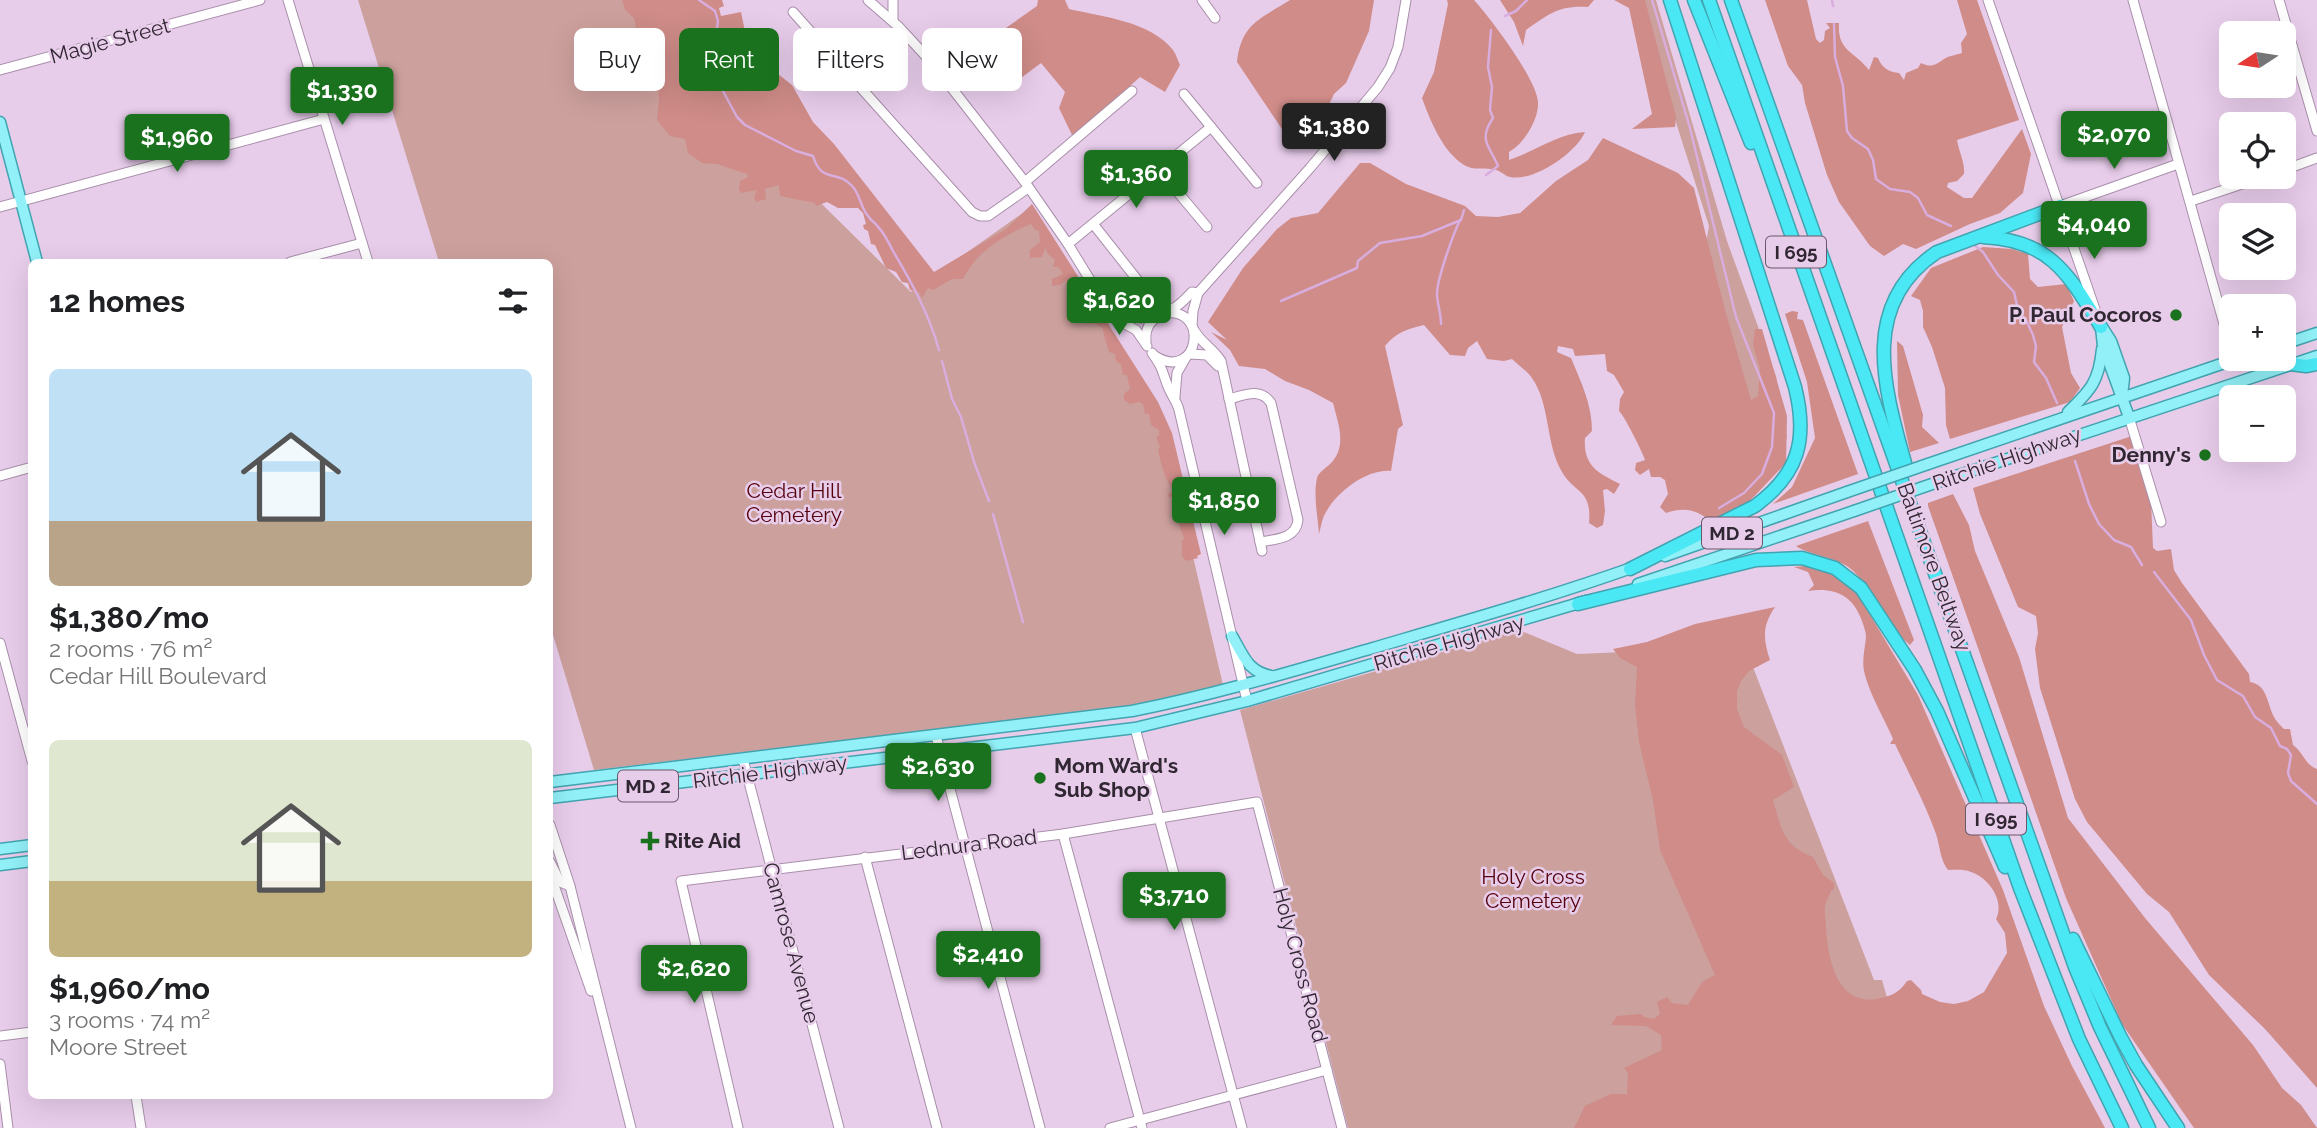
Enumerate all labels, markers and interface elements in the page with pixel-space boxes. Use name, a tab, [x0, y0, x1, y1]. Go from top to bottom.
street label: Magie Street	[47, 12, 173, 69]
north arrow	[2219, 21, 2296, 98]
map controls	[2219, 21, 2296, 462]
chip: Buy	[574, 28, 665, 91]
chip: Rent	[679, 28, 779, 91]
chip: Filters	[793, 28, 908, 91]
chip: New	[922, 28, 1022, 91]
pin: $1,330	[285, 68, 399, 127]
text: $1,330	[306, 76, 378, 103]
pin: $1,380	[1277, 104, 1391, 163]
pin: $2,070	[2057, 111, 2171, 171]
text: $1,380	[1298, 112, 1370, 139]
button: locate	[2219, 112, 2296, 189]
pin: $1,960	[120, 114, 234, 174]
text: $2,070	[2077, 120, 2151, 147]
text: $1,960	[141, 123, 213, 150]
pin: $1,360	[1079, 150, 1193, 210]
text: $1,360	[1100, 159, 1172, 186]
pin: $4,040	[2037, 202, 2151, 261]
button: layers	[2219, 203, 2296, 280]
text: $4,040	[2057, 210, 2131, 237]
road number: I 695	[1766, 236, 1826, 268]
pin: $1,620	[1062, 278, 1176, 337]
icon: filters	[494, 282, 532, 320]
text: 12 homes	[49, 284, 185, 319]
text: $1,620	[1083, 286, 1155, 313]
button: +	[2219, 294, 2296, 371]
place label: P. Paul Cocoros	[2009, 302, 2162, 327]
marker: P. Paul Cocoros	[2168, 307, 2184, 323]
button: −	[2219, 385, 2296, 462]
icon: home	[228, 414, 354, 540]
street label: Ritchie Highway	[1929, 421, 2084, 496]
place label: Denny's	[2112, 442, 2191, 467]
marker: Denny's	[2197, 447, 2213, 463]
pin: $1,850	[1167, 477, 1281, 537]
park label: Cedar Hill Cemetery	[746, 478, 842, 527]
street label: Baltimore Beltway	[1892, 479, 1977, 655]
text: $1,850	[1188, 486, 1260, 513]
road number: MD 2	[1702, 518, 1762, 548]
text: $1,380/mo	[49, 600, 209, 635]
street label: Ritchie Highway	[1371, 609, 1527, 676]
text: 2 rooms · 76 m²	[49, 635, 212, 662]
text: Cedar Hill Boulevard	[49, 662, 267, 689]
pin: $2,630	[881, 744, 995, 803]
street label: Ritchie Highway	[691, 750, 849, 793]
text: $2,630	[901, 752, 975, 779]
place label: Mom Ward's Sub Shop	[1054, 753, 1178, 802]
marker: Mom Ward's Sub Shop	[1032, 770, 1048, 786]
road number: MD 2	[618, 771, 678, 802]
icon: home	[228, 785, 354, 911]
road number: I 695	[1966, 804, 2026, 834]
street label: Lednura Road	[900, 824, 1038, 865]
place label: Rite Aid	[664, 828, 741, 853]
marker: Rite Aid	[642, 833, 658, 849]
street label: Camrose Avenue	[758, 860, 825, 1026]
park label: Holy Cross Cemetery	[1481, 864, 1585, 913]
pin: $3,710	[1117, 872, 1231, 932]
text: $3,710	[1139, 881, 1209, 908]
street label: Holy Cross Road	[1268, 885, 1333, 1045]
pin: $2,410	[931, 932, 1045, 991]
text: $2,410	[952, 940, 1024, 967]
pin: $2,620	[637, 946, 751, 1005]
text: $2,620	[657, 954, 731, 981]
text: $1,960/mo	[49, 971, 210, 1006]
text: 3 rooms · 74 m²	[49, 1006, 210, 1033]
text: Moore Street	[49, 1033, 187, 1060]

